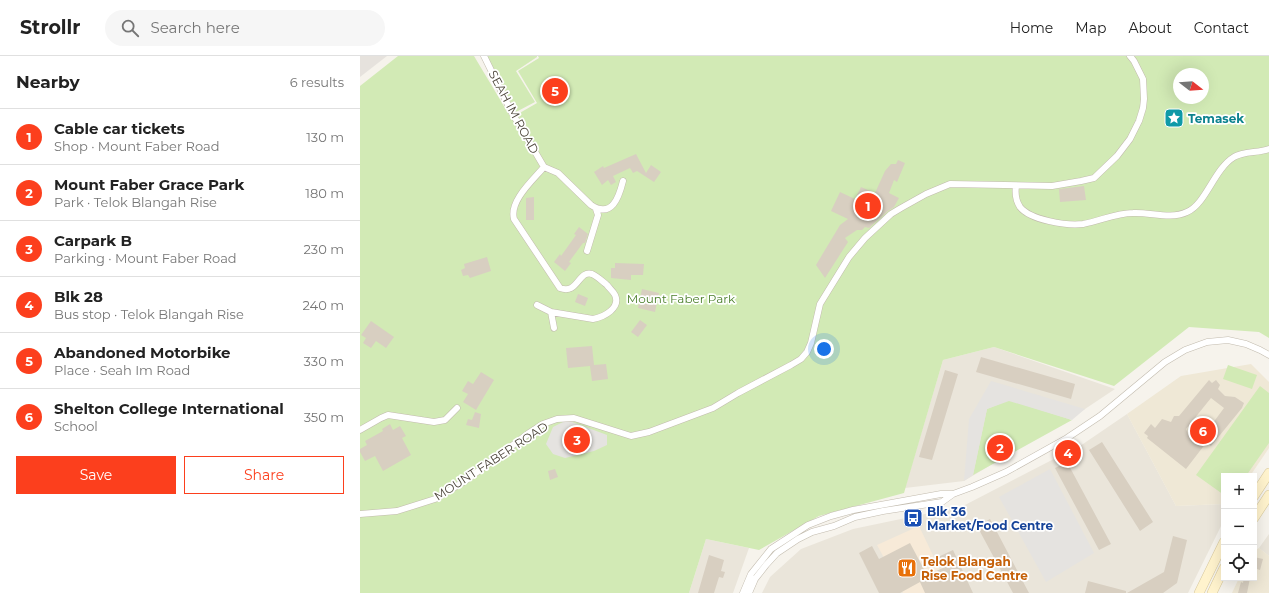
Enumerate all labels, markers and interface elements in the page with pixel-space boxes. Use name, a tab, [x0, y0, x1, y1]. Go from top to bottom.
search box	[105, 10, 385, 46]
text: Strollr	[20, 16, 81, 39]
icon: search	[119, 17, 141, 39]
text: Search here	[151, 18, 240, 37]
text: Home	[1010, 19, 1053, 37]
text: Map	[1075, 19, 1106, 37]
text: About	[1128, 19, 1172, 37]
text: Contact	[1194, 19, 1249, 37]
street label: SEAH IM ROAD	[486, 68, 542, 156]
north arrow	[1173, 68, 1209, 104]
text: Nearby	[16, 72, 80, 92]
text: 6 results	[290, 74, 344, 90]
pin: 5	[542, 76, 568, 106]
place icon: Temasek	[1163, 107, 1185, 129]
place label: Temasek	[1188, 111, 1244, 126]
text: Cable car tickets	[54, 119, 185, 138]
text: 1	[26, 129, 32, 145]
text: 130 m	[306, 129, 344, 145]
text: Shop · Mount Faber Road	[54, 138, 220, 154]
text: Mount Faber Grace Park	[54, 175, 244, 194]
text: 2	[25, 185, 33, 201]
text: 180 m	[305, 185, 344, 201]
pin: 1	[855, 191, 881, 221]
text: Park · Telok Blangah Rise	[54, 194, 217, 210]
text: Carpark B	[54, 231, 132, 250]
text: 3	[25, 241, 33, 257]
text: 230 m	[303, 241, 344, 257]
text: Parking · Mount Faber Road	[54, 250, 237, 266]
text: Blk 28	[54, 287, 103, 306]
park label: Mount Faber Park	[627, 291, 736, 306]
text: 4	[25, 297, 33, 313]
text: 240 m	[303, 297, 344, 313]
text: Bus stop · Telok Blangah Rise	[54, 306, 244, 322]
your location	[814, 339, 834, 359]
text: Abandoned Motorbike	[54, 343, 231, 362]
text: 5	[25, 353, 33, 369]
text: 330 m	[304, 353, 344, 369]
text: Place · Seah Im Road	[54, 362, 190, 378]
text: Shelton College International	[54, 399, 284, 418]
text: 6	[25, 409, 33, 425]
text: 350 m	[304, 409, 344, 425]
pin: 6	[1190, 416, 1216, 446]
text: School	[54, 418, 98, 434]
street label: MOUNT FABER ROAD	[431, 419, 551, 503]
pin: 3	[564, 425, 590, 455]
pin: 2	[987, 433, 1013, 463]
pin: 4	[1055, 438, 1081, 468]
button: Save	[16, 456, 176, 494]
button: Share	[184, 456, 344, 494]
map controls	[1221, 473, 1257, 581]
button: +	[1221, 473, 1257, 509]
place label: Blk 36 Market/Food Centre	[927, 504, 1054, 533]
bus stop icon: Blk 36 Market/Food Centre	[902, 507, 924, 529]
button: −	[1221, 509, 1257, 545]
button: locate	[1221, 545, 1257, 581]
place label: Telok Blangah Rise Food Centre	[921, 554, 1028, 583]
restaurant icon: Telok Blangah Rise Food Centre	[896, 557, 918, 579]

